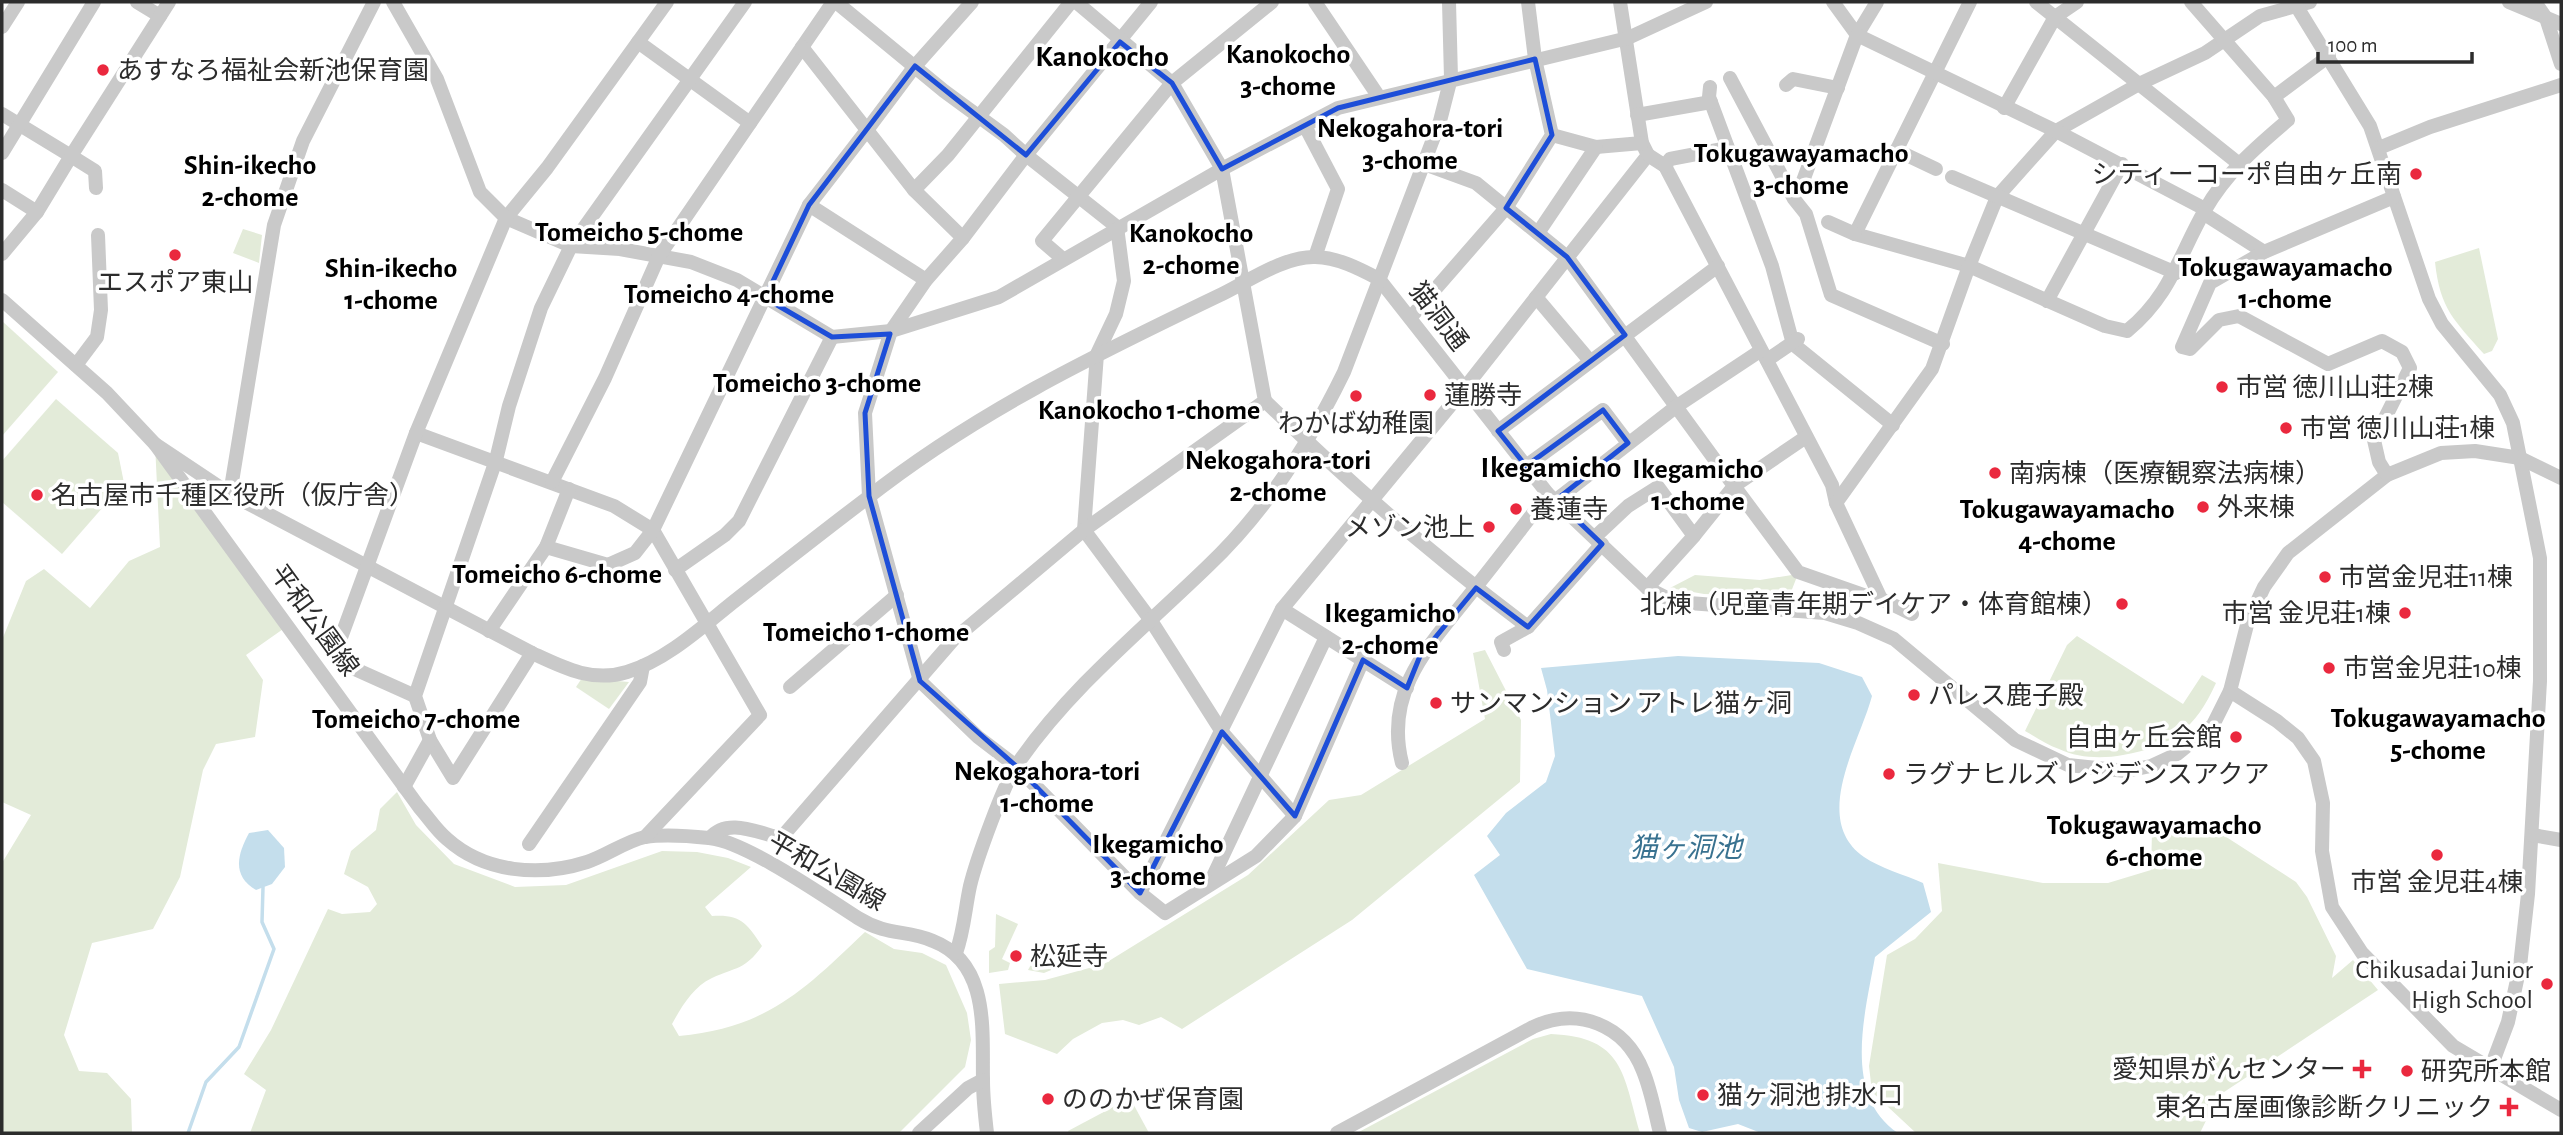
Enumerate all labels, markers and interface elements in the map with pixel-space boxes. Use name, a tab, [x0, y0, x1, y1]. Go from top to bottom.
scale bar	[2318, 21, 2472, 65]
text: 100 m	[2328, 35, 2378, 56]
district label: Kanokocho 3-chome	[1226, 41, 1350, 101]
district label: Kanokocho	[1035, 42, 1169, 72]
place label: あすなろ福祉会新池保育園	[117, 57, 429, 84]
marker: あすなろ福祉会新池保育園	[95, 62, 111, 78]
district label: Nekogahora-tori 3-chome	[1317, 115, 1503, 175]
district label: Tokugawayamacho 3-chome	[1694, 140, 1908, 200]
district label: Shin-ikecho 2-chome	[184, 152, 316, 212]
place label: シティーコーポ自由ヶ丘南	[2092, 160, 2402, 188]
marker: シティーコーポ自由ヶ丘南	[2408, 166, 2424, 182]
district label: Tomeicho 5-chome	[535, 219, 743, 247]
district label: Kanokocho 2-chome	[1129, 220, 1253, 280]
marker: エスポア東山	[167, 247, 183, 263]
district label: Tokugawayamacho 1-chome	[2178, 254, 2392, 314]
district label: Shin-ikecho 1-chome	[325, 255, 457, 315]
place label: エスポア東山	[97, 268, 253, 296]
street label: 猫洞通	[1404, 277, 1473, 356]
district label: Tomeicho 4-chome	[624, 281, 834, 309]
district label: Tomeicho 3-chome	[713, 370, 921, 398]
place label: 市営 徳川山荘2棟	[2236, 374, 2434, 401]
marker: 市営 徳川山荘2棟	[2214, 379, 2230, 395]
place label: 蓮勝寺	[1444, 382, 1522, 409]
marker: 蓮勝寺	[1422, 387, 1438, 403]
marker: わかば幼稚園	[1348, 388, 1364, 404]
district label: Kanokocho 1-chome	[1038, 397, 1260, 425]
place label: わかば幼稚園	[1278, 409, 1434, 437]
place label: 市営 徳川山荘1棟	[2300, 415, 2495, 442]
marker: 市営 徳川山荘1棟	[2278, 420, 2294, 436]
district label: Nekogahora-tori 2-chome	[1185, 447, 1371, 507]
district label: Ikegamicho	[1481, 453, 1621, 483]
district label: Ikegamicho 1-chome	[1632, 456, 1764, 516]
place label: 南病棟（医療観察法病棟）	[2009, 459, 2321, 487]
marker: 南病棟（医療観察法病棟）	[1987, 465, 2003, 481]
place label: 名古屋市千種区役所（仮庁舎）	[51, 481, 415, 509]
marker: 名古屋市千種区役所（仮庁舎）	[29, 487, 45, 503]
place label: 外来棟	[2217, 494, 2295, 521]
place label: 養蓮寺	[1530, 495, 1608, 523]
district label: Tokugawayamacho 4-chome	[1960, 496, 2174, 556]
marker: 外来棟	[2195, 499, 2211, 515]
marker: 養蓮寺	[1508, 501, 1524, 517]
place label: メゾン池上	[1345, 513, 1475, 541]
marker: メゾン池上	[1481, 519, 1497, 535]
street label: 平和公園線	[265, 560, 364, 681]
district label: Tomeicho 6-chome	[452, 561, 662, 589]
place label: 市営金児荘11棟	[2339, 564, 2513, 591]
marker: 市営金児荘11棟	[2317, 569, 2333, 585]
place label: 北棟（児童青年期デイケア・体育館棟）	[1640, 590, 2108, 618]
marker: 北棟（児童青年期デイケア・体育館棟）	[2114, 596, 2130, 612]
district label: Ikegamicho 2-chome	[1324, 600, 1456, 660]
place label: 市営 金児荘1棟	[2222, 600, 2391, 627]
marker: 市営 金児荘1棟	[2397, 605, 2413, 621]
district label: Tomeicho 1-chome	[763, 619, 969, 647]
place label: 市営金児荘10棟	[2343, 655, 2522, 682]
marker: 市営金児荘10棟	[2321, 660, 2337, 676]
place label: パレス鹿子殿	[1928, 682, 2084, 709]
marker: パレス鹿子殿	[1906, 687, 1922, 703]
place label: サンマンション アトレ猫ヶ洞	[1450, 690, 1792, 717]
marker: サンマンション アトレ猫ヶ洞	[1428, 695, 1444, 711]
district label: Tokugawayamacho 5-chome	[2331, 705, 2545, 765]
district label: Tomeicho 7-chome	[312, 706, 520, 734]
place label: 自由ヶ丘会館	[2066, 724, 2222, 751]
marker: 自由ヶ丘会館	[2228, 729, 2244, 745]
district label: Nekogahora-tori 1-chome	[954, 758, 1140, 818]
place label: ラグナヒルズ レジデンスアクア	[1903, 760, 2269, 788]
marker: ラグナヒルズ レジデンスアクア	[1881, 766, 1897, 782]
district label: Tokugawayamacho 6-chome	[2047, 812, 2261, 872]
street label: 平和公園線	[764, 827, 890, 916]
district label: Ikegamicho 3-chome	[1092, 831, 1224, 891]
water label: 猫ヶ洞池	[1630, 833, 1745, 863]
marker: 市営 金児荘4棟	[2429, 847, 2445, 863]
place label: 市営 金児荘4棟	[2351, 869, 2523, 896]
place label: 松延寺	[1030, 943, 1108, 970]
marker: 松延寺	[1008, 948, 1024, 964]
place label: Chikusadai Junior High School	[2355, 957, 2534, 1013]
marker: Chikusadai Junior High School	[2539, 976, 2555, 992]
place label: 愛知県がんセンター	[2112, 1055, 2346, 1083]
place label: 研究所本館	[2421, 1058, 2551, 1085]
marker: 愛知県がんセンター	[2352, 1059, 2372, 1079]
marker: 研究所本館	[2399, 1063, 2415, 1079]
place label: 猫ヶ洞池 排水口	[1717, 1082, 1903, 1109]
place label: ののかぜ保育園	[1062, 1086, 1244, 1113]
marker: 猫ヶ洞池 排水口	[1695, 1087, 1711, 1103]
marker: ののかぜ保育園	[1040, 1091, 1056, 1107]
place label: 東名古屋画像診断クリニック	[2155, 1094, 2493, 1121]
marker: 東名古屋画像診断クリニック	[2499, 1097, 2519, 1117]

